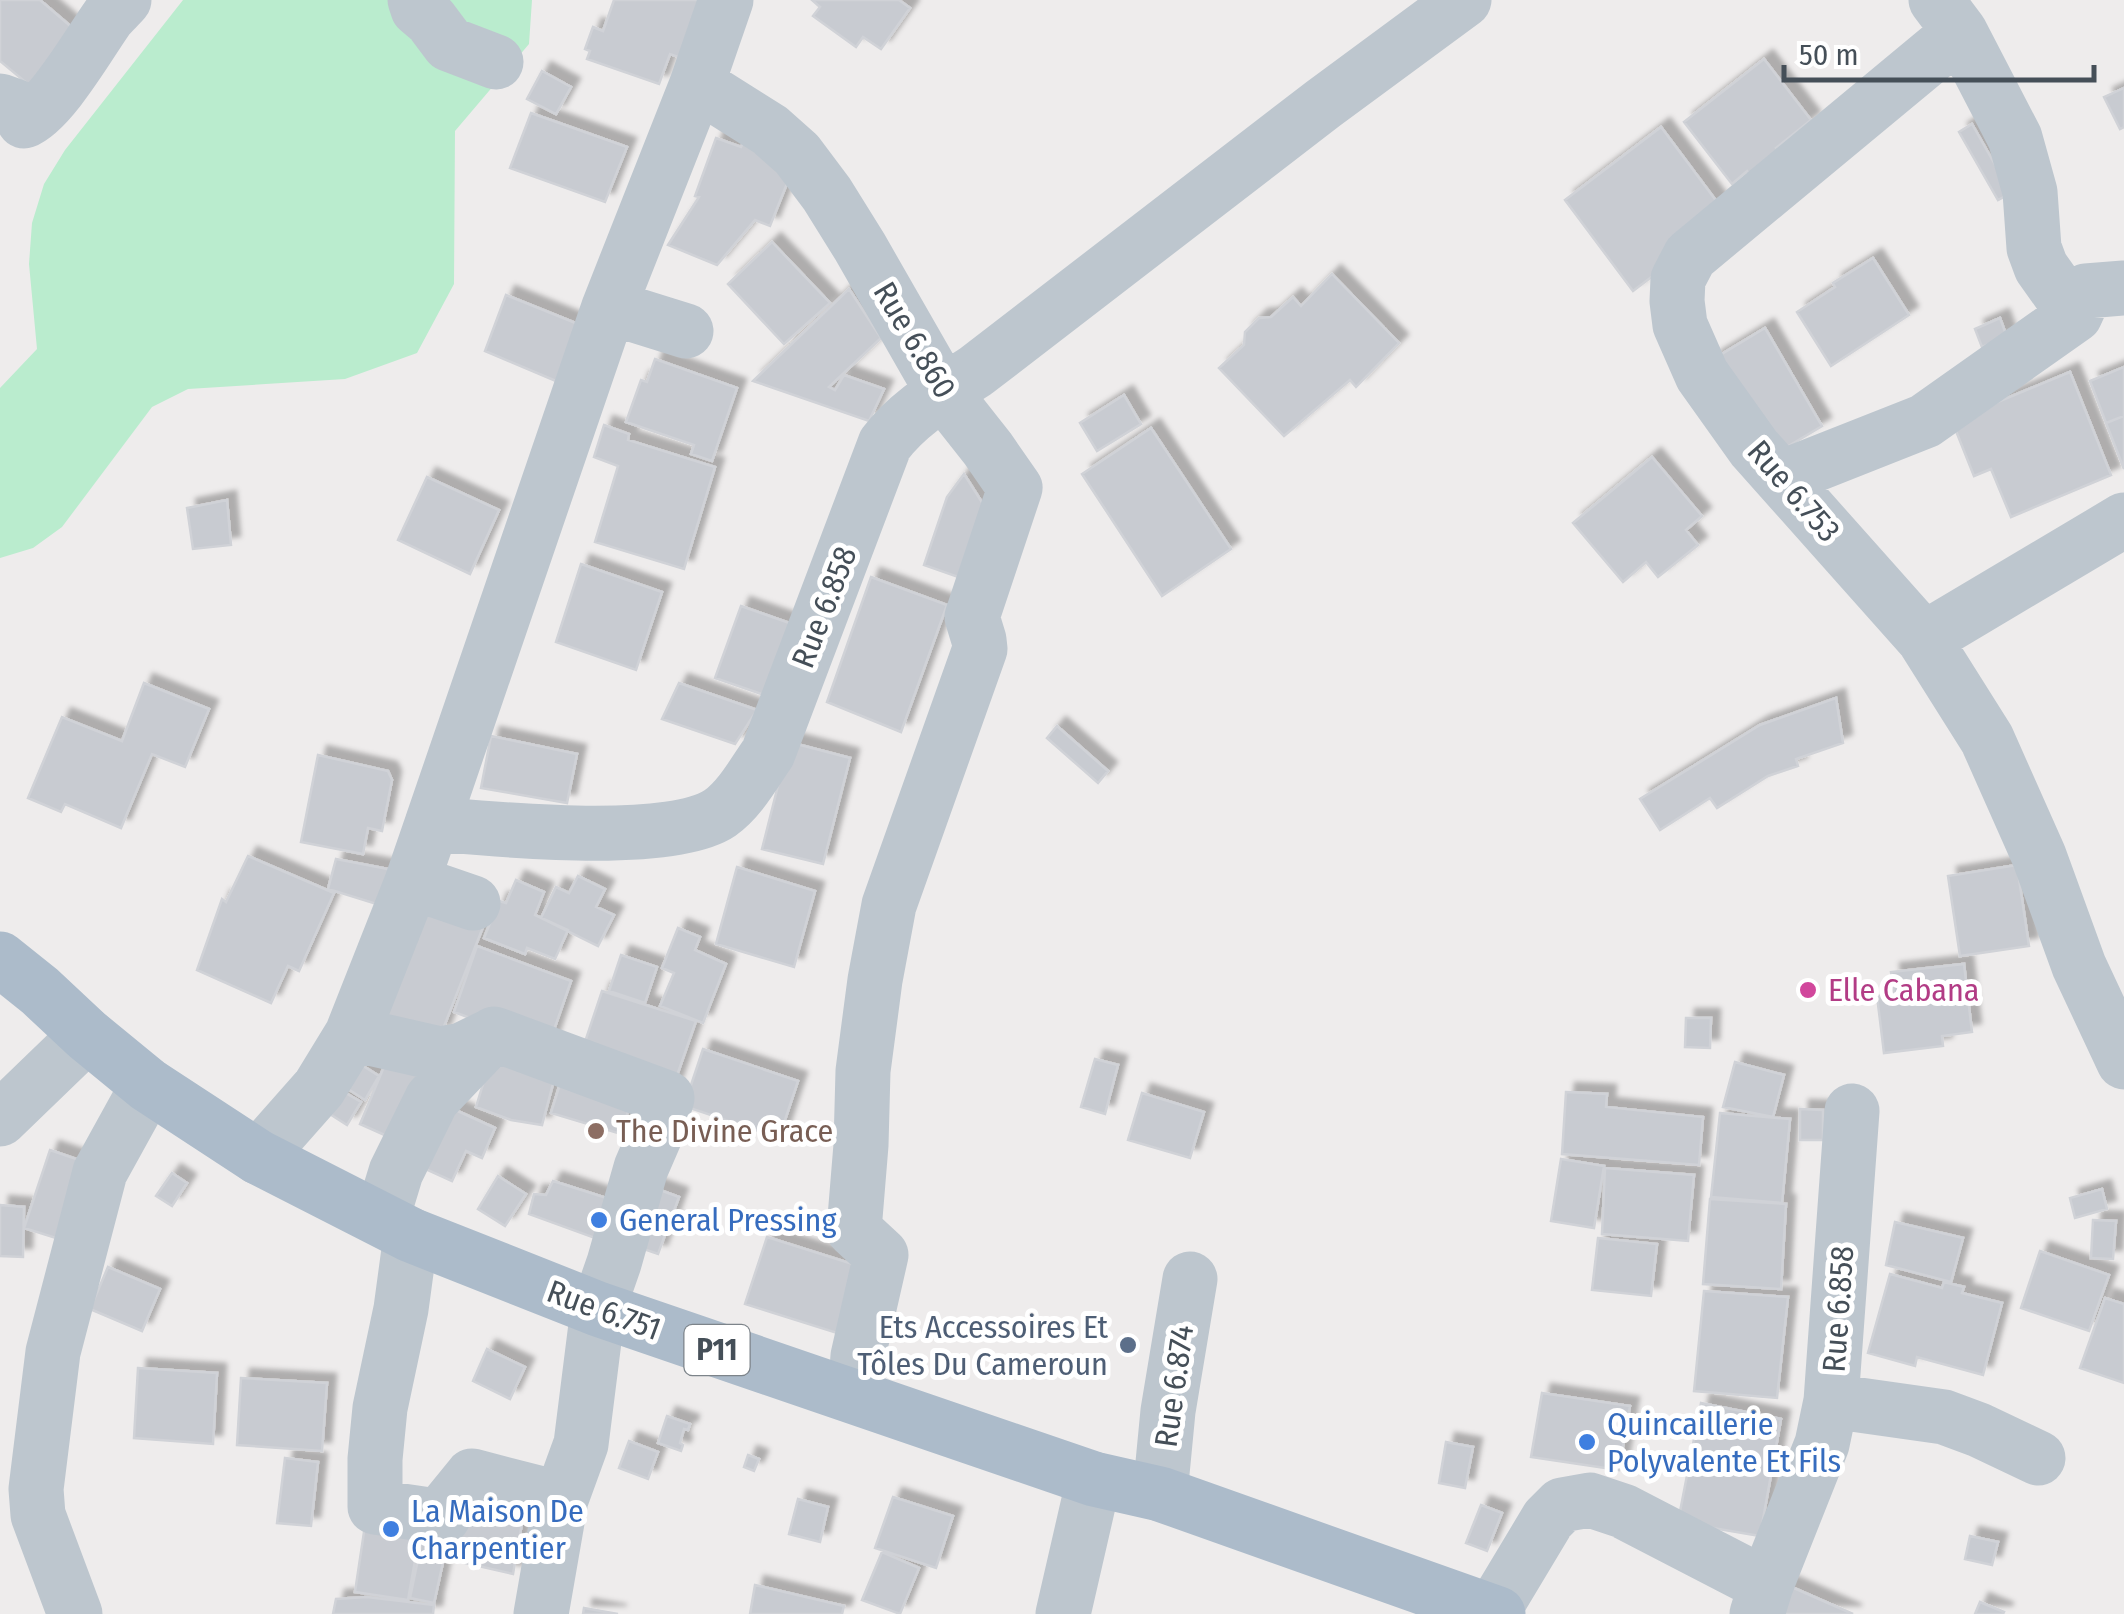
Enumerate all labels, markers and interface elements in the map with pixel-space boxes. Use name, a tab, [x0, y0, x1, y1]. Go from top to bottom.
scale bar	[1784, 20, 2094, 82]
text: 50 m	[1799, 37, 1859, 73]
street label: Rue 6.860	[866, 275, 964, 405]
street label: Rue 6.753	[1740, 433, 1848, 549]
street label: Rue 6.858	[784, 541, 864, 673]
place label: Elle Cabana	[1828, 971, 1979, 1009]
marker: Elle Cabana	[1797, 979, 1819, 1001]
place label: The Divine Grace	[616, 1112, 833, 1150]
marker: The Divine Grace	[585, 1120, 607, 1142]
place label: General Pressing	[619, 1201, 836, 1239]
marker: General Pressing	[588, 1209, 610, 1231]
street label: Rue 6.858	[1815, 1244, 1861, 1374]
street label: Rue 6.751	[542, 1272, 666, 1348]
place label: Ets Accessoires Et Tôles Du Cameroun	[857, 1308, 1109, 1383]
street label: Rue 6.874	[1147, 1322, 1201, 1450]
road number: P11	[684, 1325, 750, 1375]
marker: Ets Accessoires Et Tôles Du Cameroun	[1117, 1334, 1139, 1356]
place label: Quincaillerie Polyvalente Et Fils	[1607, 1405, 1841, 1480]
marker: Quincaillerie Polyvalente Et Fils	[1576, 1431, 1598, 1453]
place label: La Maison De Charpentier	[411, 1492, 584, 1567]
marker: La Maison De Charpentier	[380, 1518, 402, 1540]

